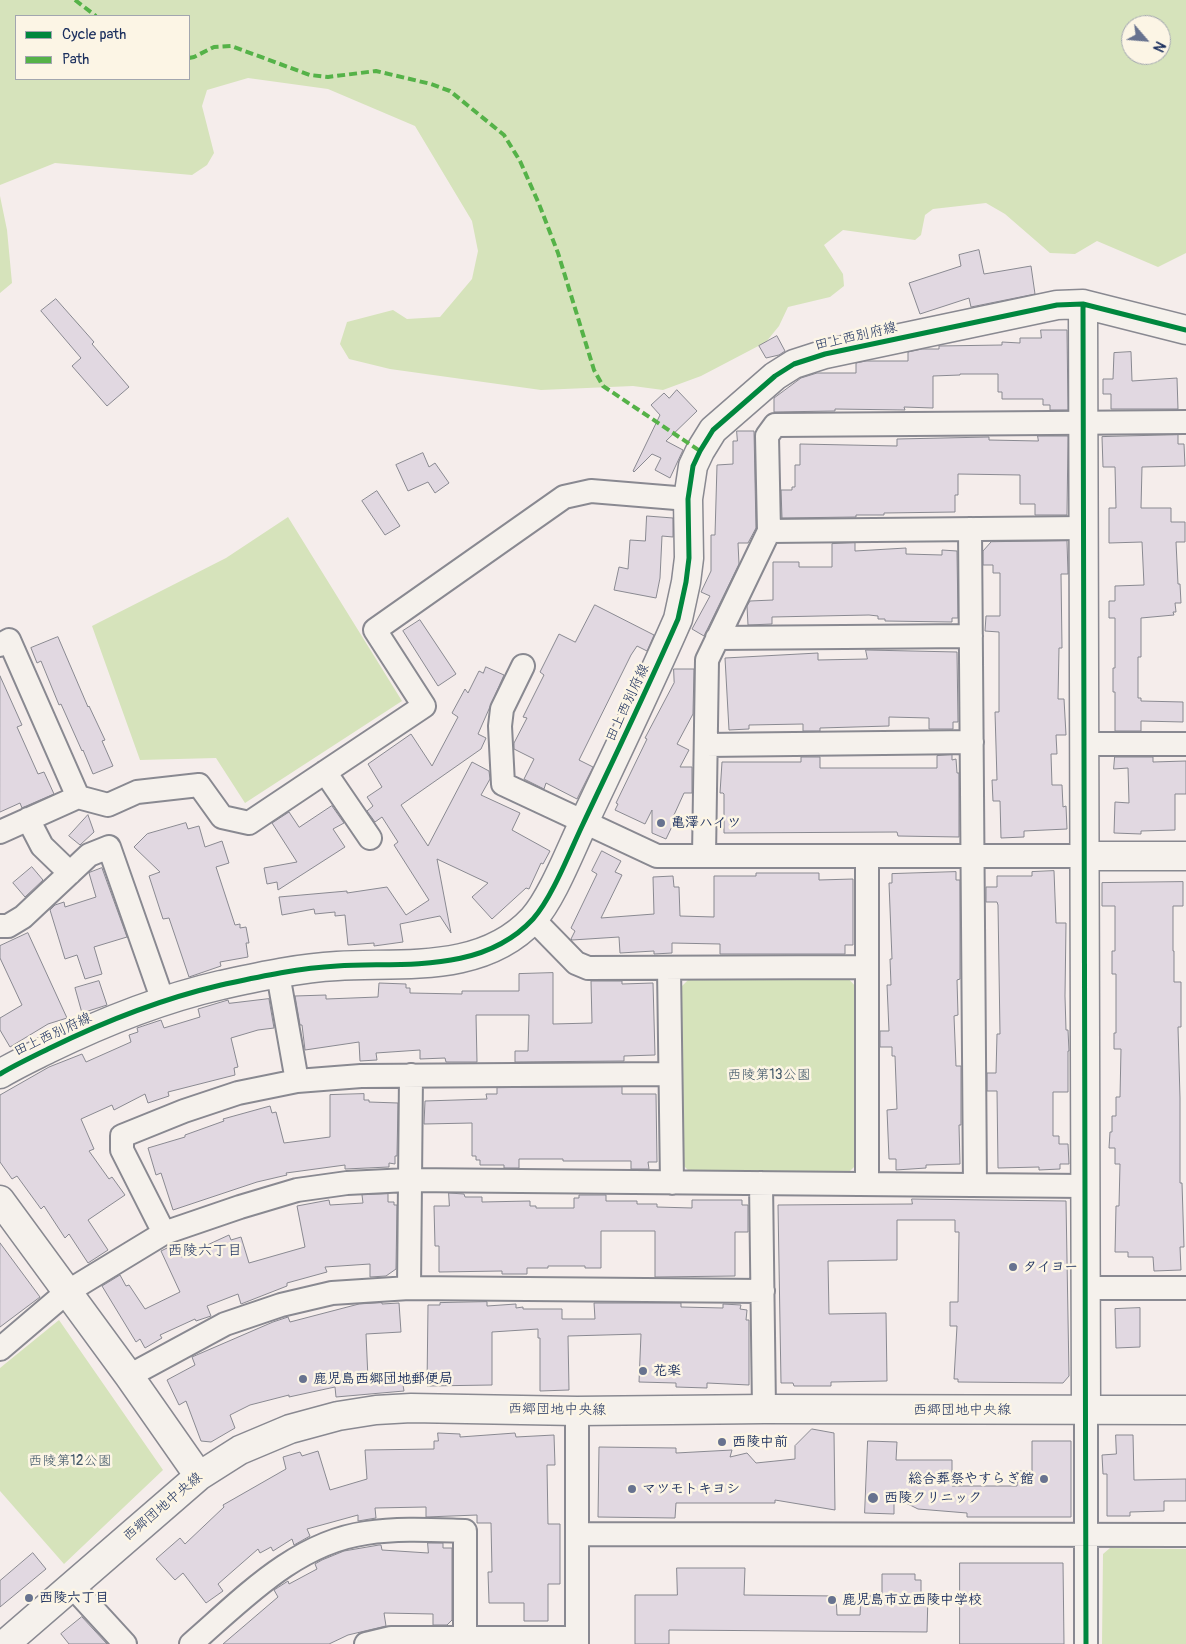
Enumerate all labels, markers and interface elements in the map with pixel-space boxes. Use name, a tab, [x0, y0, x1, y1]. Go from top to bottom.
legend	[15, 15, 190, 80]
north arrow	[1121, 15, 1171, 65]
text: Cycle path	[62, 25, 126, 44]
text: N	[1149, 39, 1169, 55]
text: Path	[62, 50, 89, 69]
street label: 田上西別府線	[813, 319, 899, 355]
street label: 田上西別府線	[603, 661, 653, 745]
place label: 亀澤ハイツ	[671, 815, 741, 831]
marker: 亀澤ハイツ	[655, 817, 667, 829]
street label: 田上西別府線	[11, 1010, 95, 1060]
park label: 西陵第13公園	[727, 1067, 811, 1083]
district label: 西陵六丁目	[168, 1242, 242, 1260]
place label: タイヨー	[1023, 1259, 1078, 1275]
marker: タイヨー	[1007, 1261, 1019, 1273]
place label: 花楽	[653, 1363, 681, 1379]
marker: 花楽	[637, 1365, 649, 1377]
place label: 鹿児島西郷団地郵便局	[313, 1371, 453, 1387]
marker: 鹿児島西郷団地郵便局	[297, 1373, 309, 1385]
street label: 西郷団地中央線	[508, 1401, 606, 1419]
street label: 西郷団地中央線	[913, 1402, 1011, 1418]
place label: 西陵中前	[732, 1434, 788, 1450]
marker: 西陵中前	[716, 1436, 728, 1448]
park label: 西陵第12公園	[28, 1453, 112, 1469]
street label: 西郷団地中央線	[120, 1469, 206, 1545]
place label: 総合葬祭やすらぎ館	[908, 1471, 1034, 1487]
marker: 総合葬祭やすらぎ館	[1038, 1473, 1050, 1485]
place label: マツモトキヨシ	[642, 1481, 740, 1497]
marker: マツモトキヨシ	[626, 1483, 638, 1495]
place label: 西陵クリニック	[884, 1490, 982, 1506]
marker: 西陵クリニック	[866, 1491, 880, 1505]
place label: 西陵六丁目	[39, 1590, 109, 1606]
marker: 西陵六丁目	[23, 1592, 35, 1604]
place label: 鹿児島市立西陵中学校	[842, 1592, 982, 1608]
marker: 鹿児島市立西陵中学校	[826, 1594, 838, 1606]

